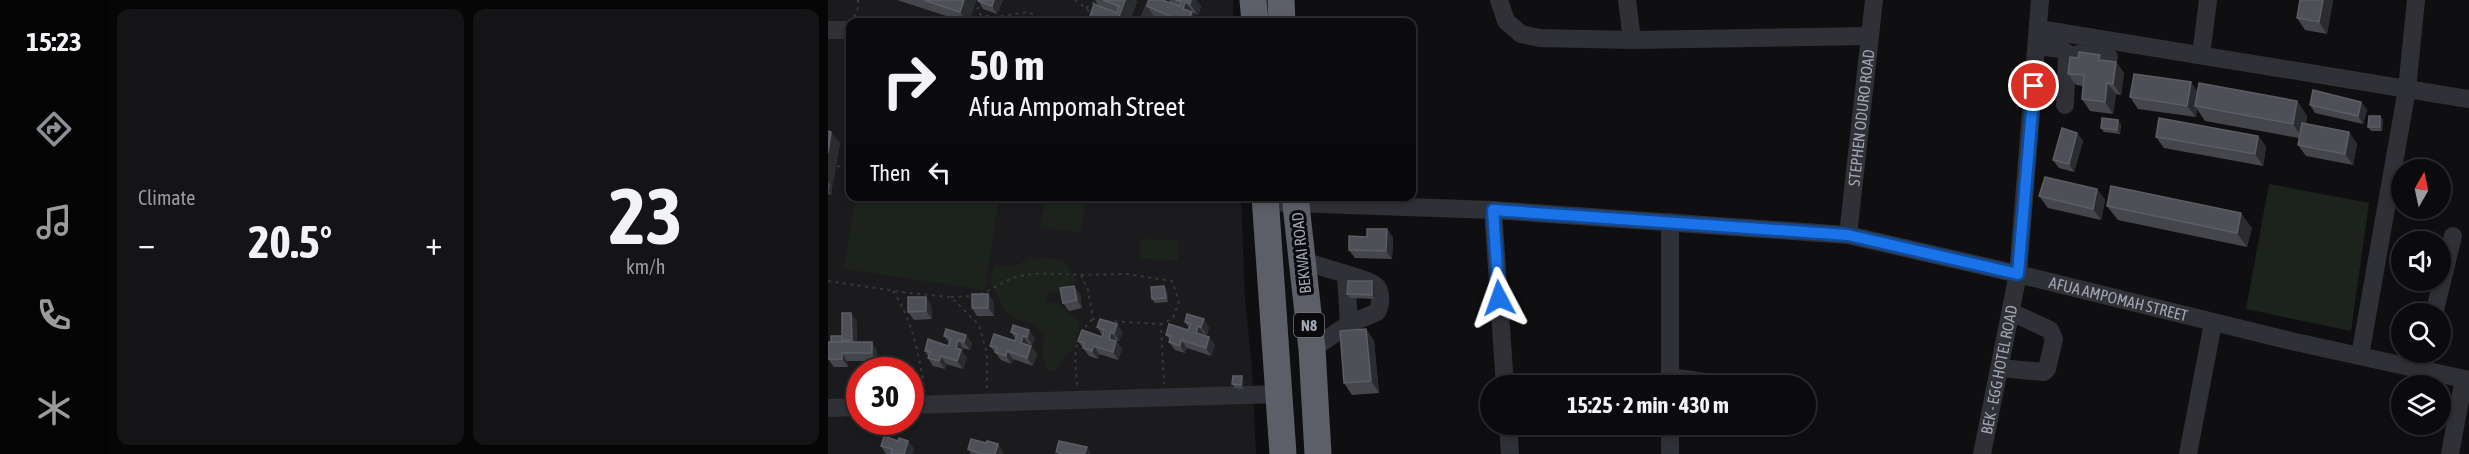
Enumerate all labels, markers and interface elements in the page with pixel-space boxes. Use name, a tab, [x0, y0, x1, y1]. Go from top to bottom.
text: 15:23	[26, 26, 82, 57]
text: 50 m	[969, 41, 1044, 89]
icon: right	[870, 42, 948, 120]
street label: STEPHEN ODURO ROAD	[1844, 48, 1877, 187]
pin	[2008, 60, 2059, 111]
icon: arrive	[2017, 69, 2050, 102]
text: Afua Ampomah Street	[969, 91, 1185, 122]
icon: directions	[33, 108, 75, 150]
icon: left	[923, 156, 956, 189]
north arrow	[2391, 159, 2451, 219]
map controls	[2391, 159, 2451, 435]
text: Then	[870, 160, 911, 186]
text: 23	[609, 171, 682, 261]
text: Climate	[138, 186, 195, 209]
icon: music	[33, 201, 75, 243]
street label: BEKWAI ROAD	[1288, 211, 1314, 295]
text: 20.5°	[248, 216, 332, 268]
text: −	[138, 224, 155, 262]
text: +	[425, 224, 442, 262]
button: sound	[2391, 231, 2451, 291]
text: km/h	[626, 255, 666, 278]
position arrow	[1467, 266, 1531, 330]
street label: AFUA AMPOMAH STREET	[2047, 273, 2190, 324]
icon: phone	[33, 294, 75, 336]
button: search	[2391, 303, 2451, 363]
street label: BEK - EGG HOTEL ROAD	[1977, 304, 2021, 436]
road number: N8	[1294, 313, 1324, 337]
speed limit sign: 30	[846, 357, 924, 435]
button: layers	[2391, 375, 2451, 435]
icon: climate	[33, 387, 75, 429]
text: 15:25 · 2 min · 430 m	[1567, 392, 1729, 418]

